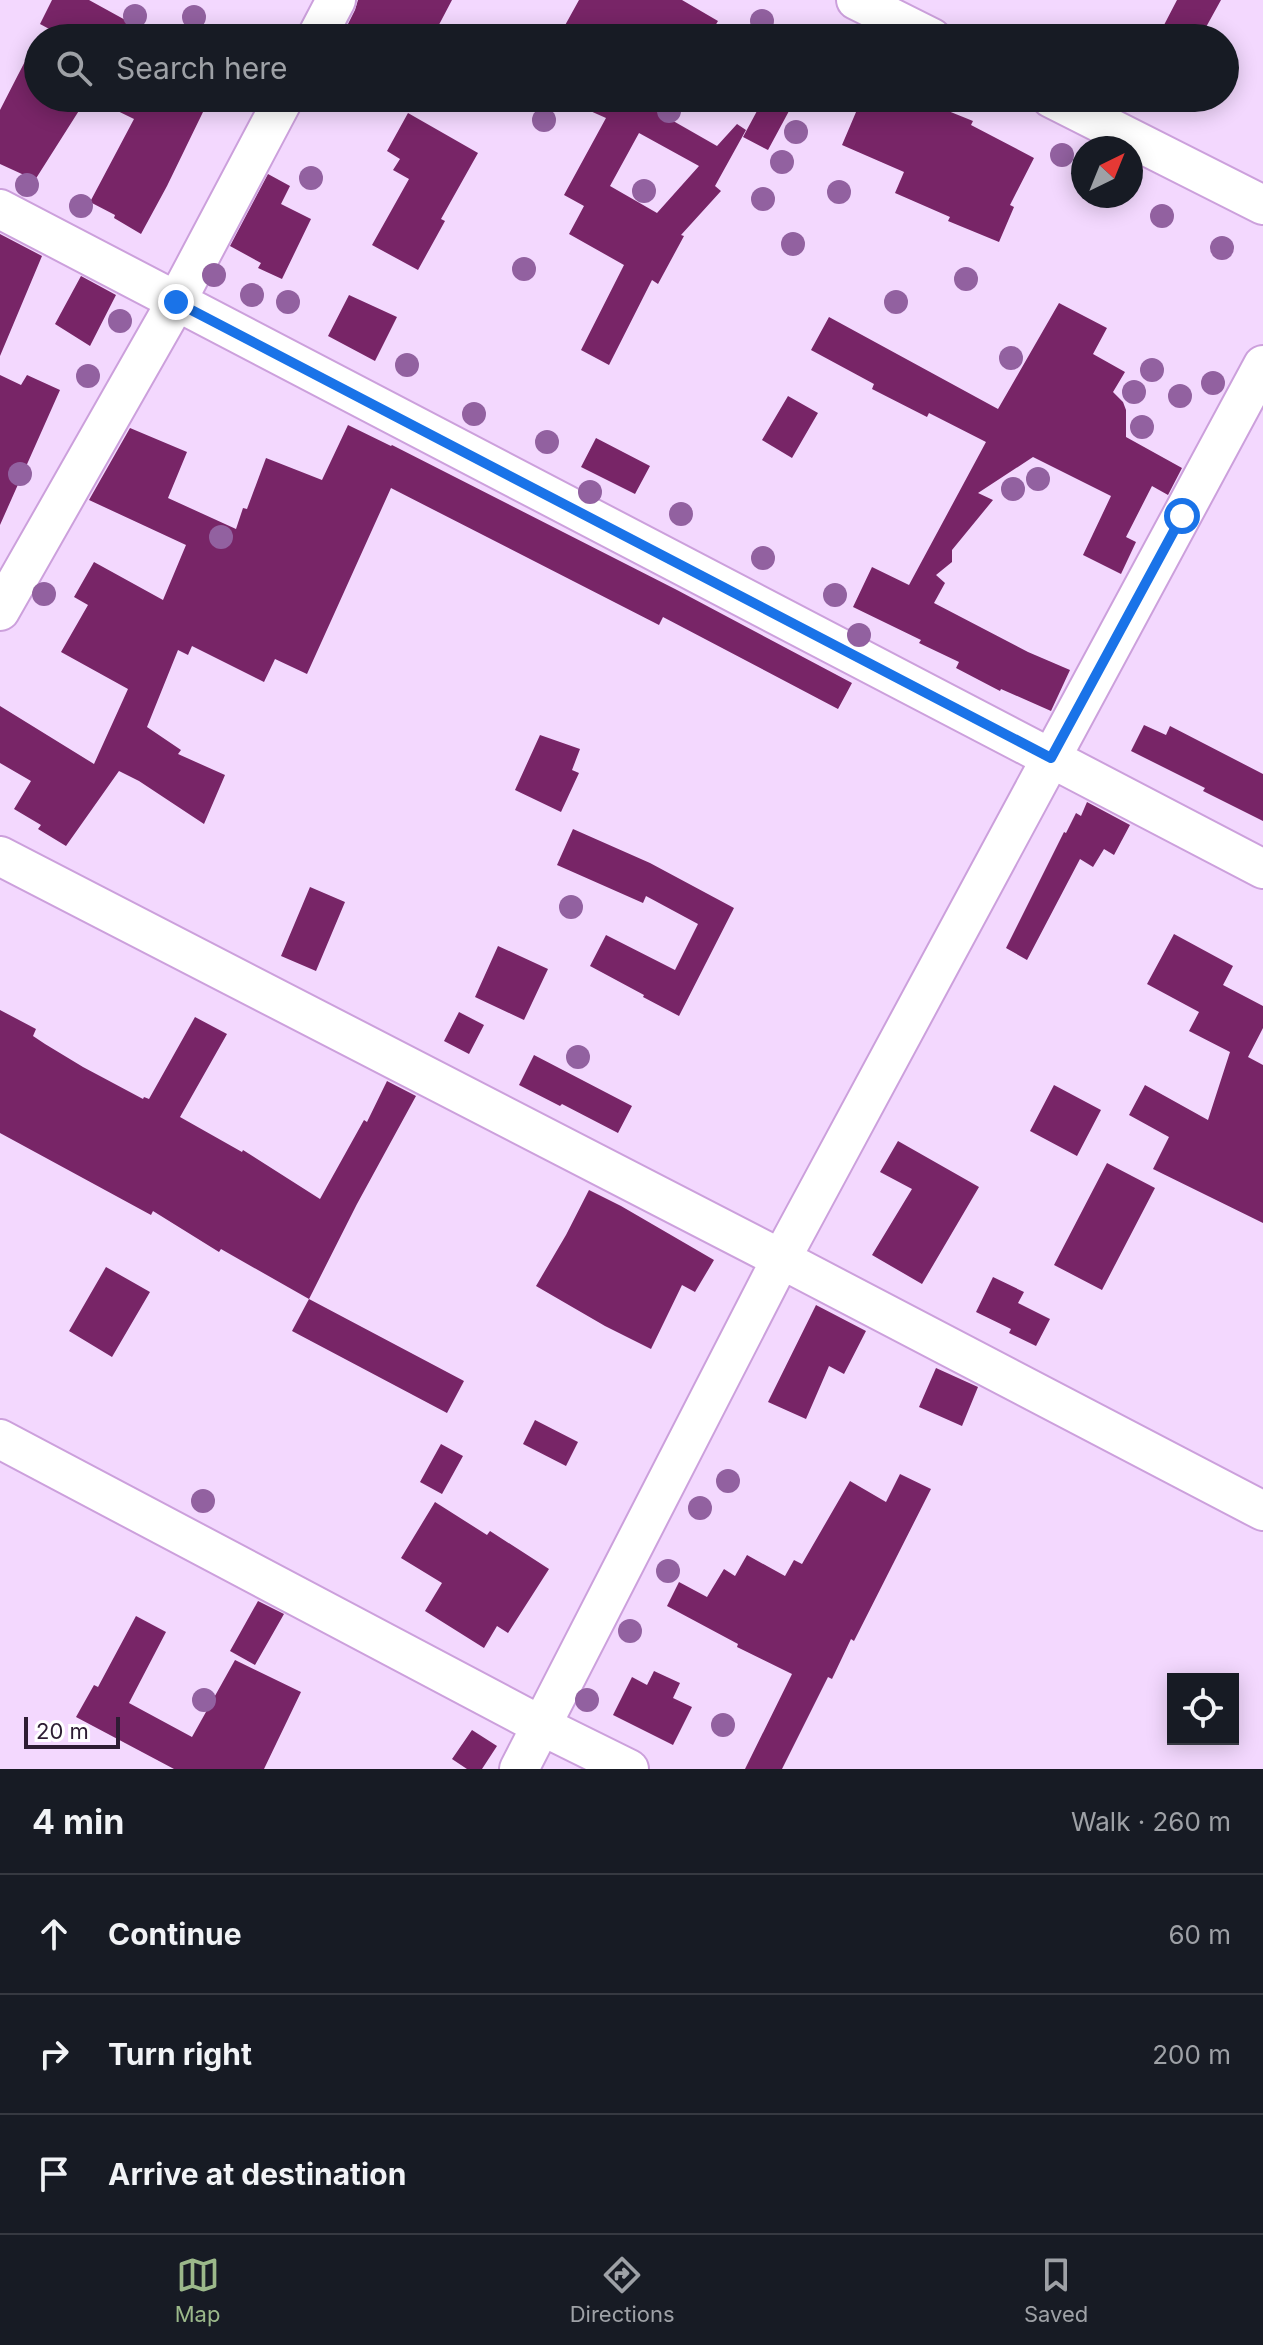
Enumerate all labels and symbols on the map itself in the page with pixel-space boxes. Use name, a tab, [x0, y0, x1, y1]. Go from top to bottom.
north arrow	[1071, 136, 1143, 208]
route end	[158, 284, 194, 320]
route start	[1164, 498, 1200, 534]
scale bar	[24, 1713, 120, 1749]

